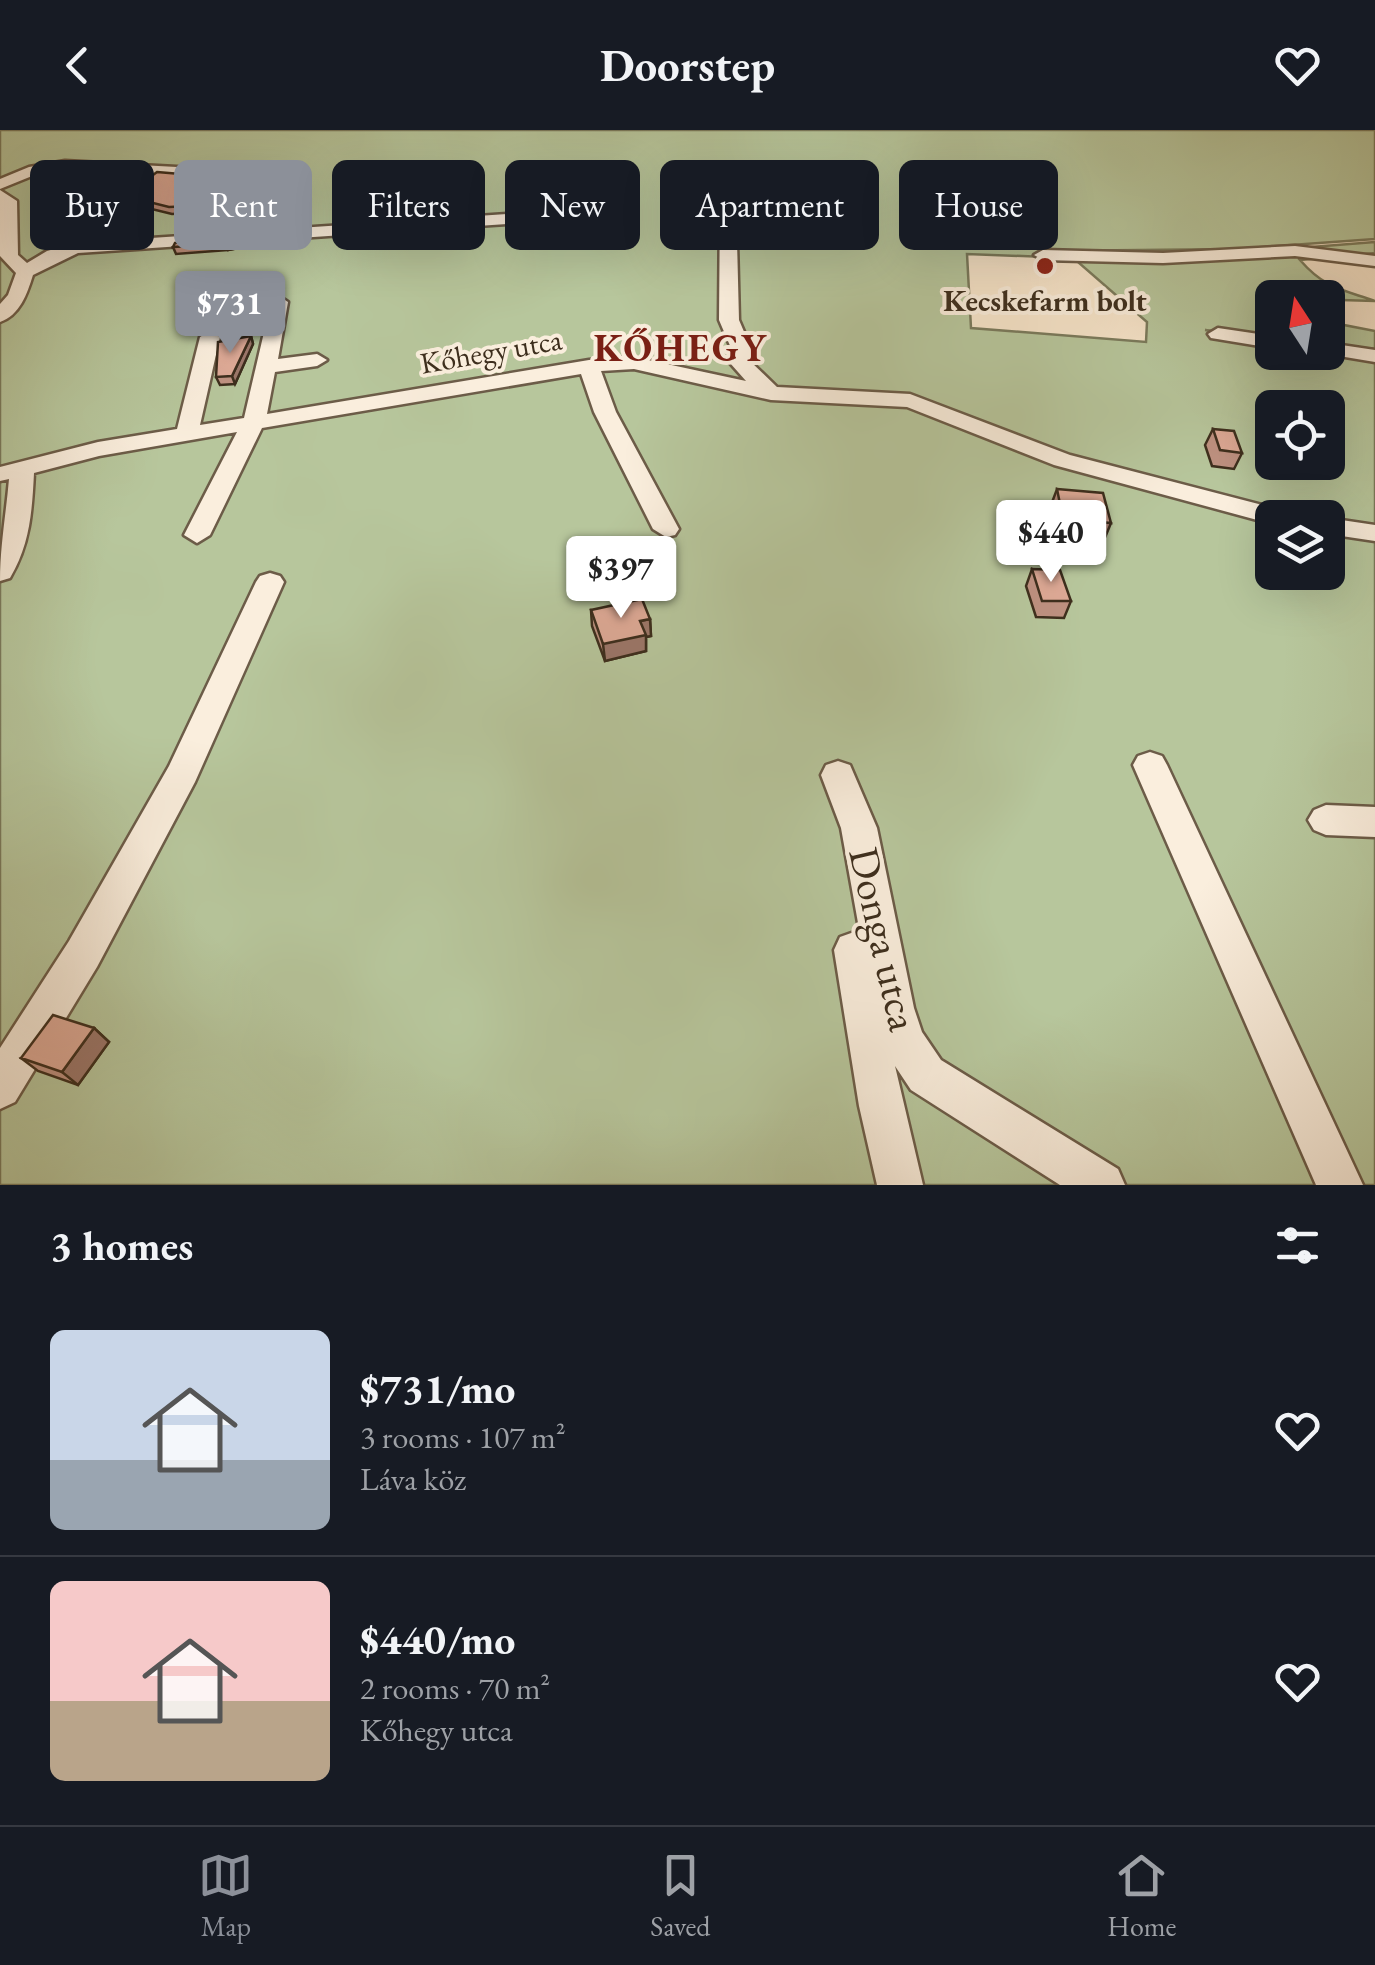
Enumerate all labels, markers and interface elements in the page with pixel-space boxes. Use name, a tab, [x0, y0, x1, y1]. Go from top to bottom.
text: Doorstep	[600, 36, 775, 94]
icon: back	[50, 38, 105, 93]
icon: heart	[1270, 38, 1325, 93]
chip: Buy	[30, 160, 154, 250]
chip: Rent	[174, 160, 312, 250]
chip: Filters	[332, 160, 485, 250]
chip: New	[505, 160, 640, 250]
chip: Apartment	[660, 160, 879, 250]
chip: House	[899, 160, 1058, 250]
marker: Kecskefarm bolt	[1034, 255, 1056, 277]
pin: $731	[171, 271, 289, 356]
north arrow	[1255, 280, 1345, 370]
map controls	[1255, 280, 1345, 590]
place label: Kecskefarm bolt	[943, 281, 1148, 320]
text: $731	[197, 282, 263, 324]
street label: Kőhegy utca	[417, 319, 565, 383]
district label: KŐHEGY	[594, 323, 768, 372]
button: locate	[1255, 390, 1345, 480]
pin: $440	[992, 500, 1110, 585]
button: layers	[1255, 500, 1345, 590]
text: $440	[1018, 511, 1084, 553]
pin: $397	[562, 536, 680, 621]
text: $397	[588, 547, 654, 589]
street label: Donga utca	[836, 842, 932, 1036]
text: 3 homes	[50, 1218, 193, 1273]
icon: filters	[1270, 1218, 1325, 1273]
text: $731/mo	[360, 1361, 516, 1416]
icon: home	[130, 1370, 250, 1490]
icon: heart	[1270, 1403, 1325, 1458]
text: 3 rooms · 107 m²	[360, 1416, 566, 1458]
text: Láva köz	[360, 1458, 466, 1500]
text: $440/mo	[360, 1612, 516, 1667]
icon: home	[130, 1621, 250, 1741]
icon: heart	[1270, 1654, 1325, 1709]
text: 2 rooms · 70 m²	[360, 1667, 550, 1709]
text: Kőhegy utca	[360, 1709, 513, 1751]
tab: Map	[198, 1848, 253, 1944]
tab: Saved	[650, 1848, 710, 1944]
tab: Home	[1107, 1848, 1177, 1944]

